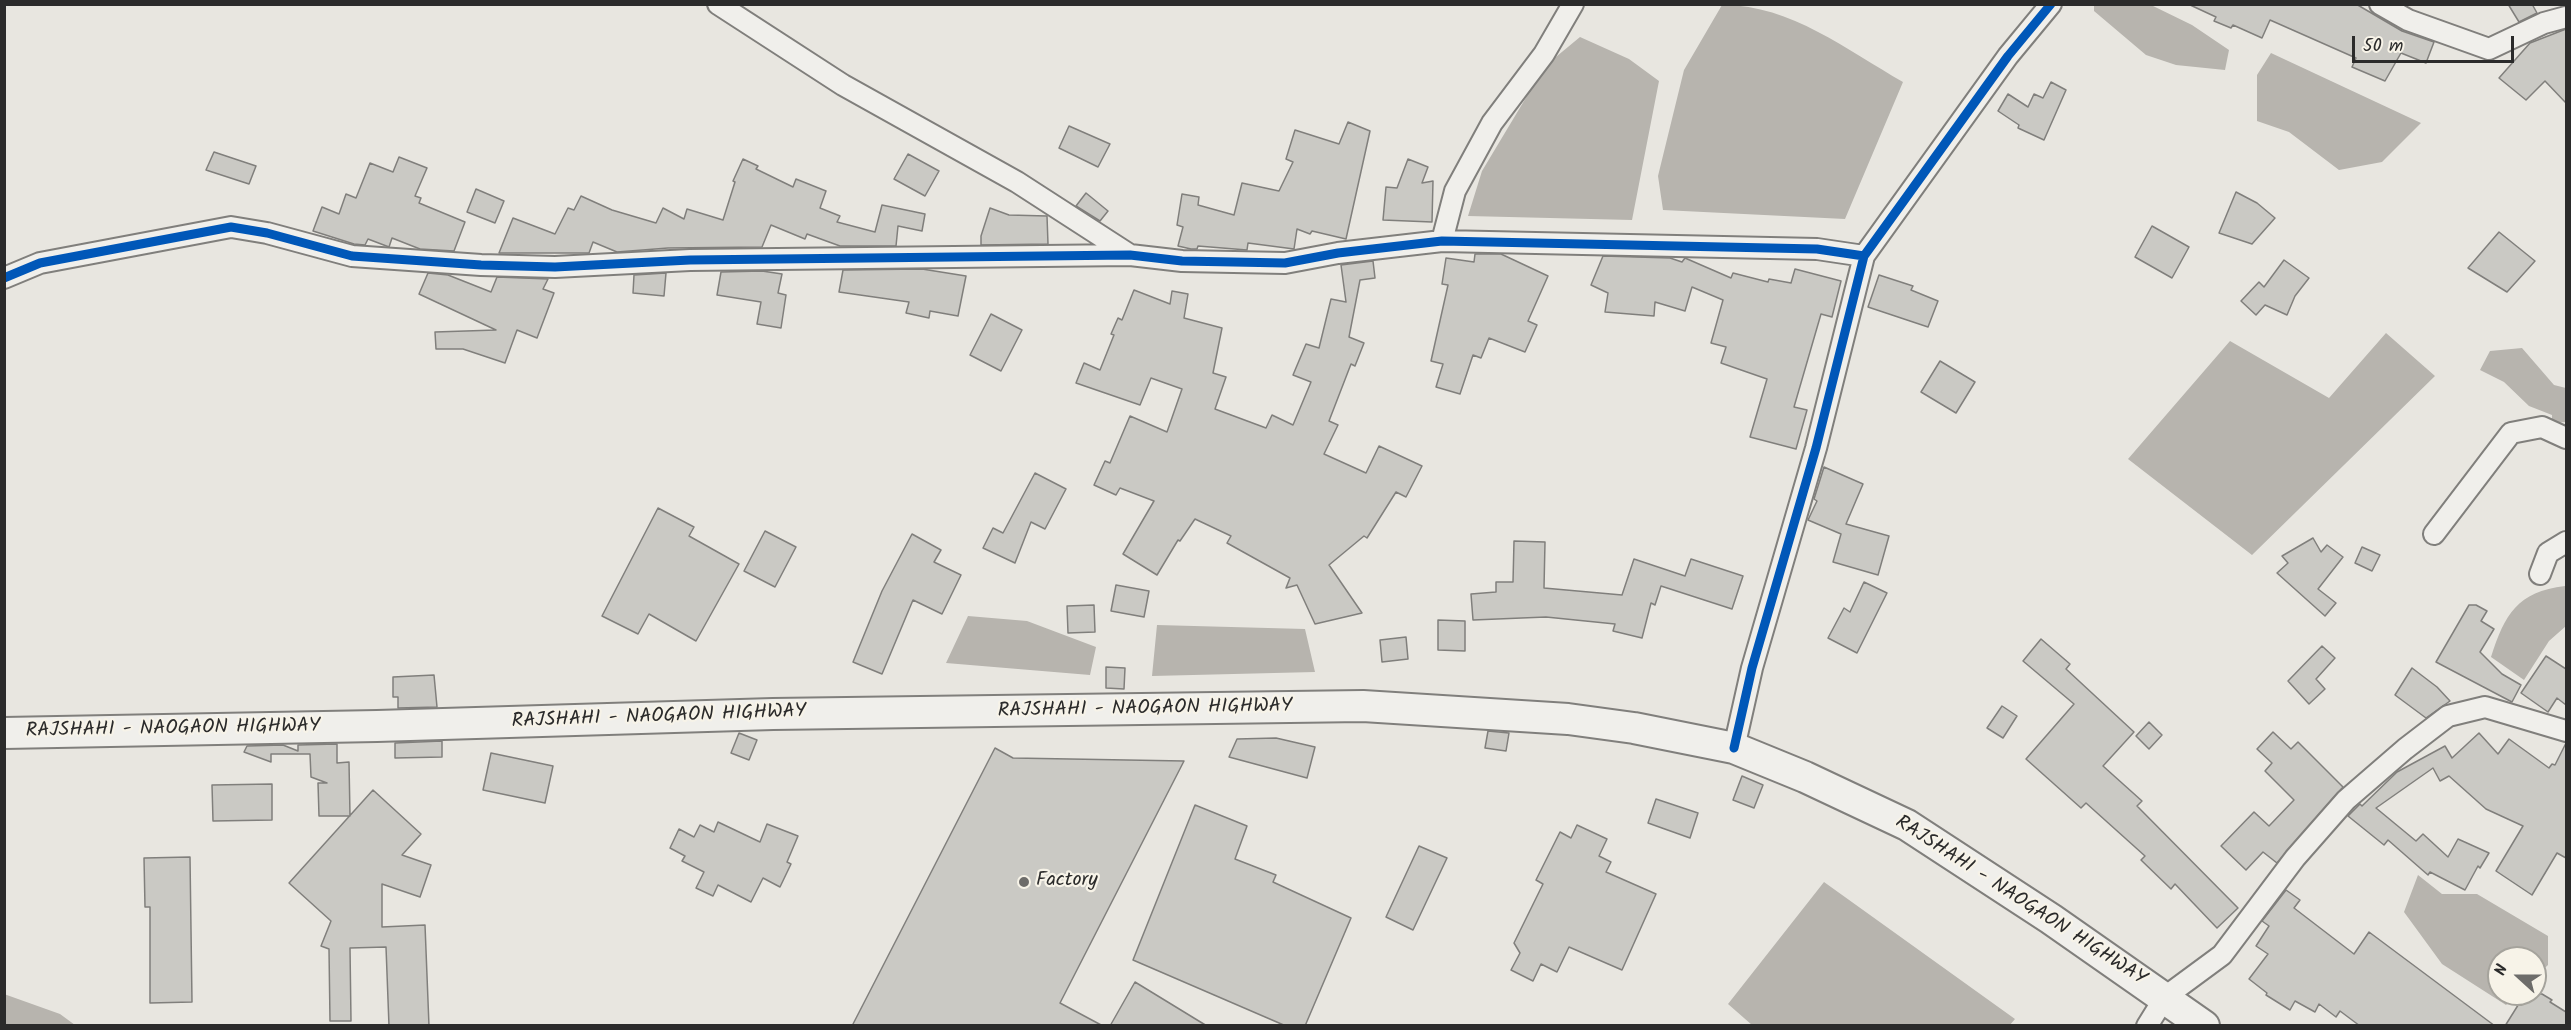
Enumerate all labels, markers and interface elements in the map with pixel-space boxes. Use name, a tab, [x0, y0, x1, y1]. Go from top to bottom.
scale bar	[2355, 24, 2517, 62]
text: 50 m	[2363, 32, 2403, 61]
street label: RAJSHAHI - NAOGAON HIGHWAY	[997, 695, 1293, 725]
street label: RAJSHAHI - NAOGAON HIGHWAY	[511, 701, 807, 735]
street label: RAJSHAHI - NAOGAON HIGHWAY	[25, 715, 321, 745]
street label: RAJSHAHI - NAOGAON HIGHWAY	[1890, 812, 2150, 992]
place label: Factory	[1036, 870, 1098, 894]
marker: Factory	[1017, 875, 1031, 889]
north arrow	[2487, 946, 2547, 1006]
text: N	[2488, 961, 2515, 979]

